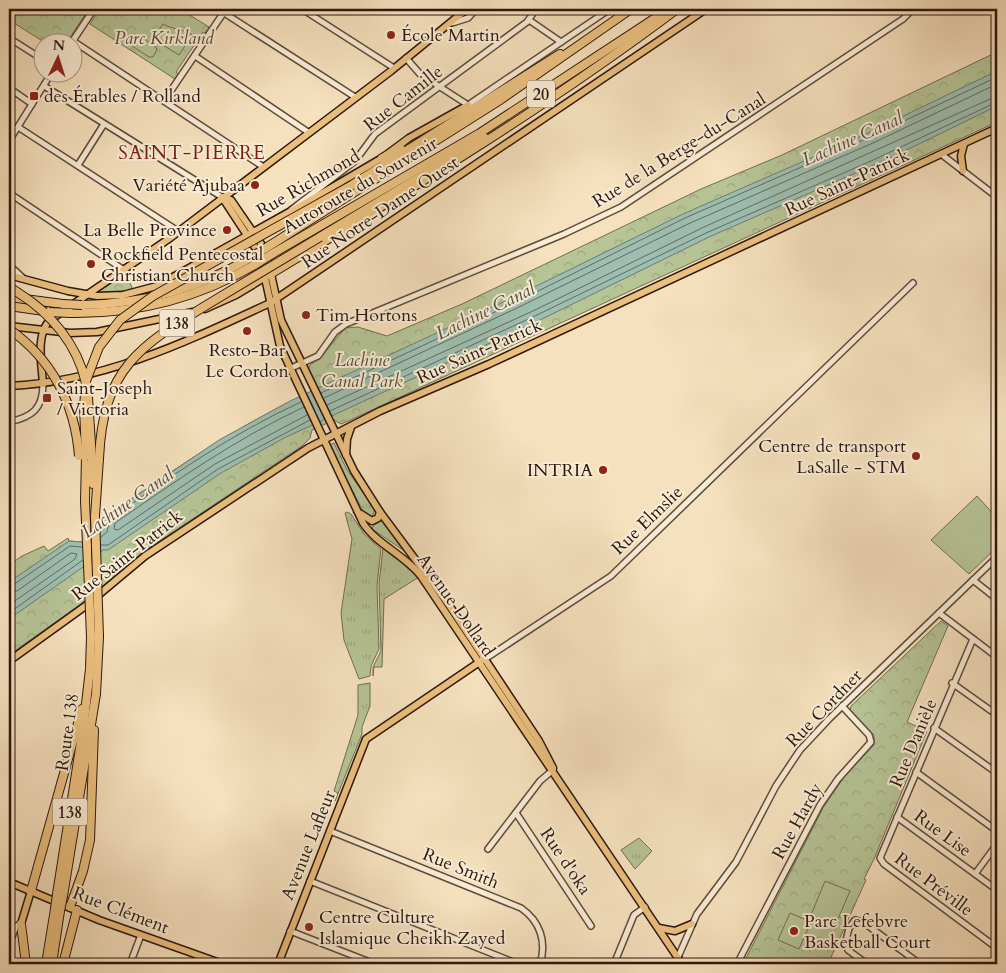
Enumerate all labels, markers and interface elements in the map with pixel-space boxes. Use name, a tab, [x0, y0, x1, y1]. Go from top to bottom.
place label: École Martin	[401, 23, 501, 48]
park label: Parc Kirkland	[114, 26, 215, 51]
marker: École Martin	[385, 29, 397, 41]
north arrow	[32, 32, 82, 82]
text: N	[52, 36, 66, 55]
street label: Rue Camille	[358, 59, 448, 137]
road number: 20	[527, 80, 555, 108]
place label: des Érables / Rolland	[44, 84, 201, 109]
street label: Rue de la Berge-du-Canal	[588, 87, 771, 214]
marker: des Érables / Rolland	[28, 90, 40, 102]
water label: Lachine Canal	[798, 105, 908, 173]
street label: Autoroute du Souvenir	[278, 131, 443, 240]
district label: SAINT-PIERRE	[118, 140, 266, 166]
street label: Rue Richmond	[252, 143, 365, 223]
street label: Rue Saint-Patrick	[781, 143, 914, 222]
street label: Rue Notre-Dame Ouest	[297, 150, 464, 274]
place label: Variété Ajubaa	[133, 173, 245, 198]
marker: Variété Ajubaa	[249, 179, 261, 191]
place label: La Belle Province	[83, 218, 217, 243]
marker: La Belle Province	[221, 224, 233, 236]
place label: Rockfield Pentecostal Christian Church	[101, 242, 264, 288]
marker: Rockfield Pentecostal Christian Church	[85, 258, 97, 270]
water label: Lachine Canal	[431, 275, 540, 346]
place label: Tim Hortons	[316, 303, 417, 328]
road number: 138	[160, 309, 194, 336]
marker: Tim Hortons	[300, 309, 312, 321]
street label: Rue Saint-Patrick	[413, 312, 546, 390]
marker: Resto-Bar Le Cordon	[241, 325, 253, 337]
place label: Resto-Bar Le Cordon	[205, 338, 290, 384]
park label: Lachine Canal Park	[321, 348, 403, 394]
place label: Saint-Joseph / Victoria	[57, 376, 152, 422]
marker: Saint-Joseph / Victoria	[41, 392, 53, 404]
place label: Centre de transport LaSalle - STM	[758, 434, 906, 480]
marker: Centre de transport LaSalle - STM	[910, 450, 922, 462]
place label: INTRIA	[527, 458, 593, 483]
water label: Lachine Canal	[76, 461, 180, 544]
marker: INTRIA	[597, 464, 609, 476]
street label: Rue Elmslie	[606, 480, 688, 561]
street label: Rue Saint-Patrick	[67, 504, 188, 607]
street label: Avenue Dollard	[411, 549, 501, 662]
street label: Rue Cordner	[781, 663, 868, 753]
street label: Route 138	[50, 691, 85, 773]
street label: Rue Danièle	[884, 695, 943, 791]
street label: Rue Hardy	[766, 778, 829, 864]
street label: Avenue Lafleur	[275, 786, 342, 904]
road number: 138	[52, 799, 88, 826]
street label: Rue Lise	[909, 804, 977, 863]
street label: Rue d'oka	[534, 823, 597, 900]
street label: Rue Smith	[419, 842, 503, 895]
street label: Rue Préville	[889, 847, 978, 922]
street label: Rue Clément	[69, 881, 173, 940]
place label: Centre Culture Islamique Cheikh Zayed	[319, 905, 506, 951]
place label: Parc Lefebvre Basketball Court	[804, 909, 931, 955]
marker: Centre Culture Islamique Cheikh Zayed	[303, 921, 315, 933]
marker: Parc Lefebvre Basketball Court	[788, 925, 800, 937]

